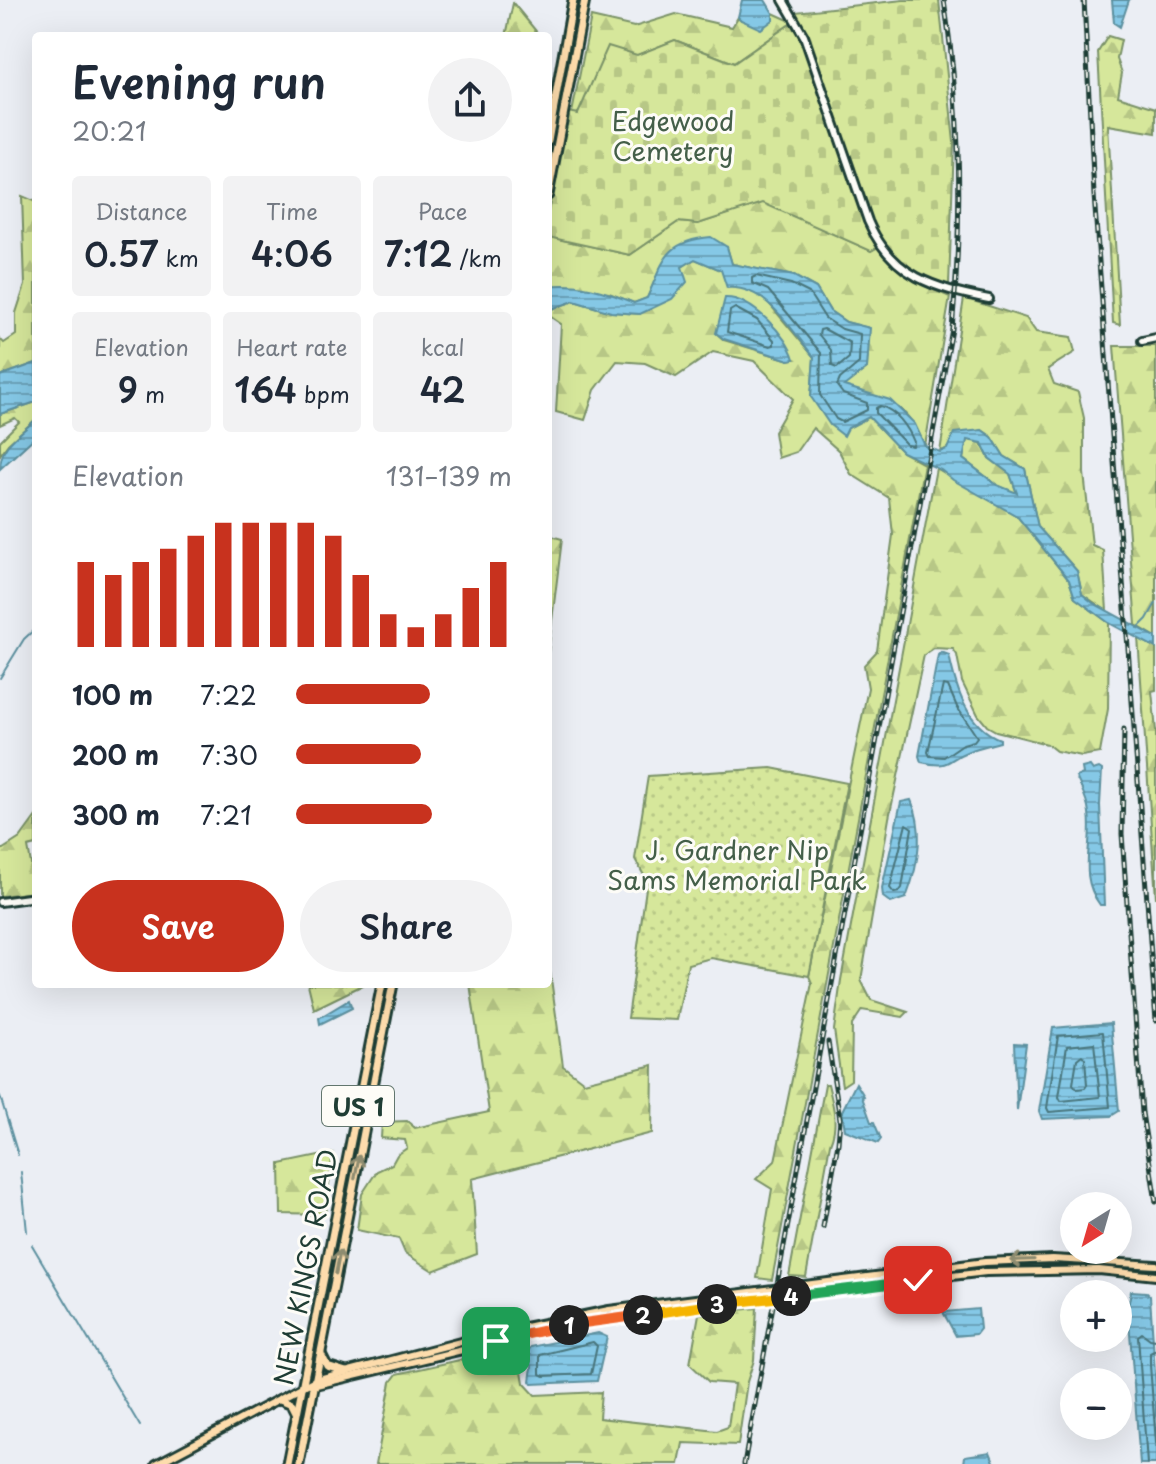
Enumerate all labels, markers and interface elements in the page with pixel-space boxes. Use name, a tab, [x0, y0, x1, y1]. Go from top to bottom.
text: Evening run	[72, 48, 326, 114]
button: share	[428, 58, 512, 142]
park label: Edgewood Cemetery	[612, 101, 734, 170]
text: 20:21	[72, 111, 147, 150]
text: Distance	[95, 194, 187, 227]
text: Time	[266, 194, 318, 227]
text: Pace	[418, 194, 467, 227]
text: 0.57	[84, 227, 158, 279]
text: 4:06	[251, 227, 333, 279]
text: 7:12	[384, 227, 452, 279]
text: km	[158, 241, 199, 274]
text: /km	[452, 241, 502, 274]
text: Elevation	[94, 330, 189, 363]
text: Heart rate	[236, 330, 348, 363]
text: kcal	[421, 330, 465, 363]
text: 9	[118, 363, 138, 415]
text: 164	[234, 363, 297, 415]
text: 42	[420, 363, 466, 415]
text: m	[138, 377, 165, 410]
text: bpm	[297, 377, 350, 410]
text: Elevation	[72, 456, 184, 495]
text: 131–139 m	[386, 456, 512, 495]
text: 100 m	[72, 675, 153, 714]
text: 7:22	[200, 675, 257, 714]
text: 200 m	[72, 735, 159, 774]
text: 7:30	[200, 735, 258, 774]
text: 300 m	[72, 795, 160, 834]
text: 7:21	[200, 795, 252, 834]
park label: J. Gardner Nip Sams Memorial Park	[607, 830, 867, 899]
button: Save	[72, 880, 284, 972]
button: Share	[300, 880, 512, 972]
road number: US 1	[322, 1086, 394, 1126]
street label: NEW KINGS ROAD	[263, 1146, 347, 1388]
one-way arrow	[350, 1155, 365, 1180]
north arrow	[1060, 1192, 1132, 1264]
map controls	[1060, 1192, 1132, 1440]
pin	[884, 1246, 952, 1314]
one-way arrow	[332, 1249, 347, 1275]
one-way arrow	[1009, 1253, 1036, 1268]
icon: check	[896, 1258, 940, 1302]
pin: 4	[771, 1276, 811, 1316]
text: 4	[784, 1279, 798, 1312]
button: +	[1060, 1280, 1132, 1352]
pin: 3	[697, 1284, 737, 1324]
text: 3	[710, 1287, 724, 1320]
pin: 2	[623, 1295, 663, 1335]
text: 2	[635, 1298, 651, 1331]
pin: 1	[549, 1305, 589, 1345]
pin	[462, 1307, 530, 1375]
text: 1	[564, 1308, 574, 1341]
icon: arrive	[474, 1319, 518, 1363]
button: −	[1060, 1368, 1132, 1440]

